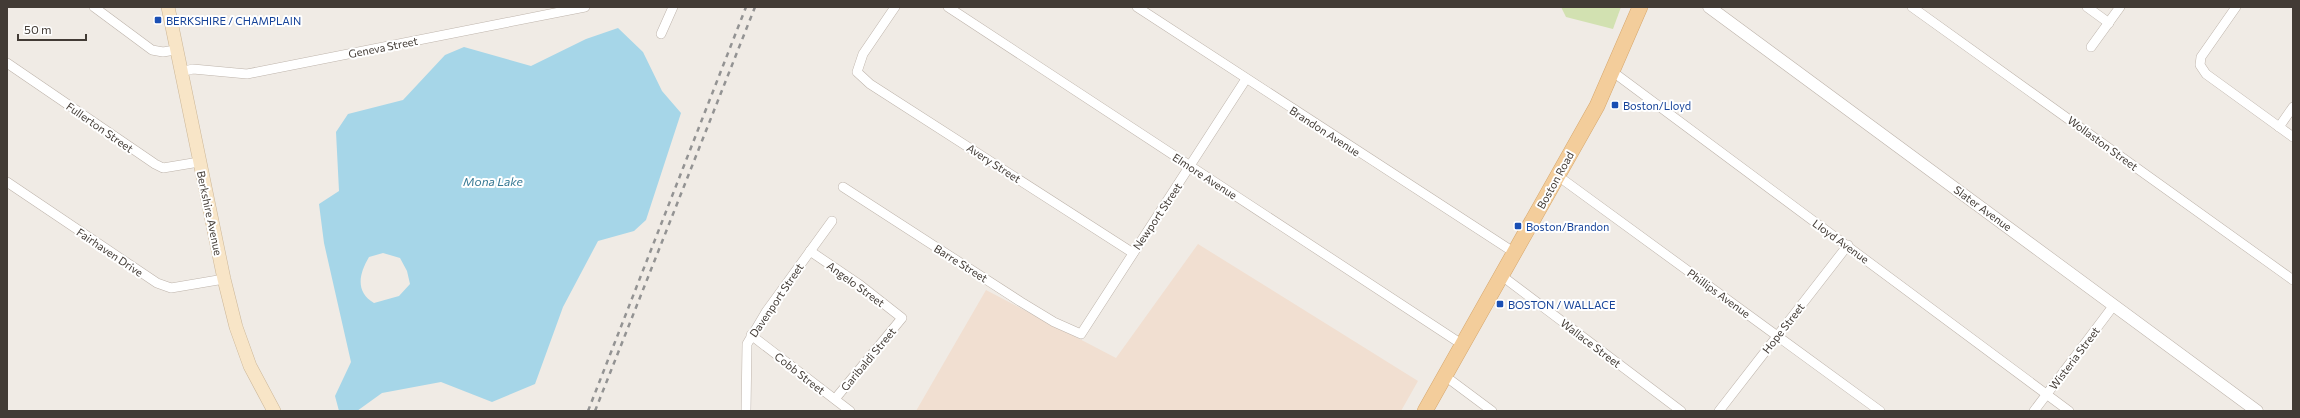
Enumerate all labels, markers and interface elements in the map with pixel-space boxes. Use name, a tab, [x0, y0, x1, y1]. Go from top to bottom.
place label: BERKSHIRE / CHAMPLAIN	[166, 14, 301, 27]
marker: BERKSHIRE / CHAMPLAIN	[153, 15, 163, 25]
scale bar	[18, 16, 86, 42]
text: 50 m	[24, 22, 52, 36]
street label: Geneva Street	[347, 34, 419, 60]
street label: Fullerton Street	[64, 99, 136, 155]
place label: Boston/Lloyd	[1623, 99, 1691, 112]
marker: Boston/Lloyd	[1610, 100, 1620, 110]
street label: Brandon Avenue	[1287, 103, 1363, 159]
street label: Wollaston Street	[2065, 113, 2141, 173]
street label: Avery Street	[965, 141, 1024, 186]
street label: Boston Road	[1534, 149, 1576, 211]
street label: Elmore Avenue	[1170, 150, 1240, 202]
street label: Berkshire Avenue	[195, 169, 225, 257]
water label: Mona Lake	[463, 174, 524, 188]
street label: Newport Street	[1130, 180, 1184, 252]
street label: Slater Avenue	[1952, 183, 2015, 233]
street label: Lloyd Avenue	[1810, 216, 1872, 266]
place label: Boston/Brandon	[1526, 220, 1609, 233]
marker: Boston/Brandon	[1513, 221, 1523, 231]
street label: Fairhaven Drive	[74, 225, 146, 279]
street label: Barre Street	[932, 241, 990, 285]
street label: Angelo Street	[825, 259, 888, 310]
street label: Davenport Street	[746, 260, 806, 339]
street label: Phillips Avenue	[1685, 266, 1753, 320]
place label: BOSTON / WALLACE	[1508, 298, 1615, 311]
marker: BOSTON / WALLACE	[1495, 299, 1505, 309]
street label: Hope Street	[1759, 300, 1807, 356]
street label: Wallace Street	[1558, 316, 1624, 370]
street label: Garibaldi Street	[838, 324, 899, 393]
street label: Wisteria Street	[2046, 324, 2102, 392]
street label: Cobb Street	[772, 349, 828, 397]

